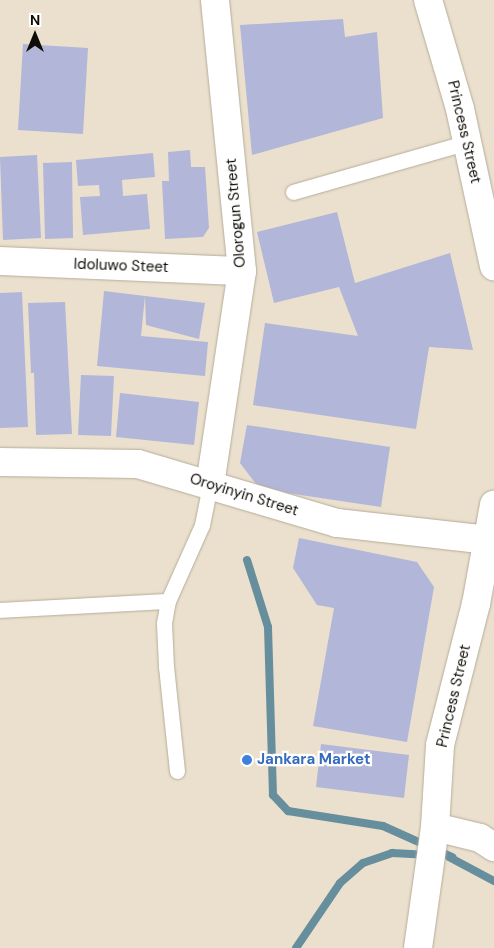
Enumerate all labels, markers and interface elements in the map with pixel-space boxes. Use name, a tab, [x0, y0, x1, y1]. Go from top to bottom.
north arrow	[10, 10, 60, 60]
text: N	[30, 11, 40, 29]
street label: Princess Street	[443, 79, 485, 185]
street label: Olorogun Street	[222, 158, 250, 268]
street label: Idoluwo Steet	[73, 255, 169, 277]
street label: Oroyinyin Street	[188, 470, 300, 520]
street label: Princess Street	[433, 643, 475, 749]
place label: Jankara Market	[257, 751, 370, 769]
marker: Jankara Market	[241, 754, 253, 766]

